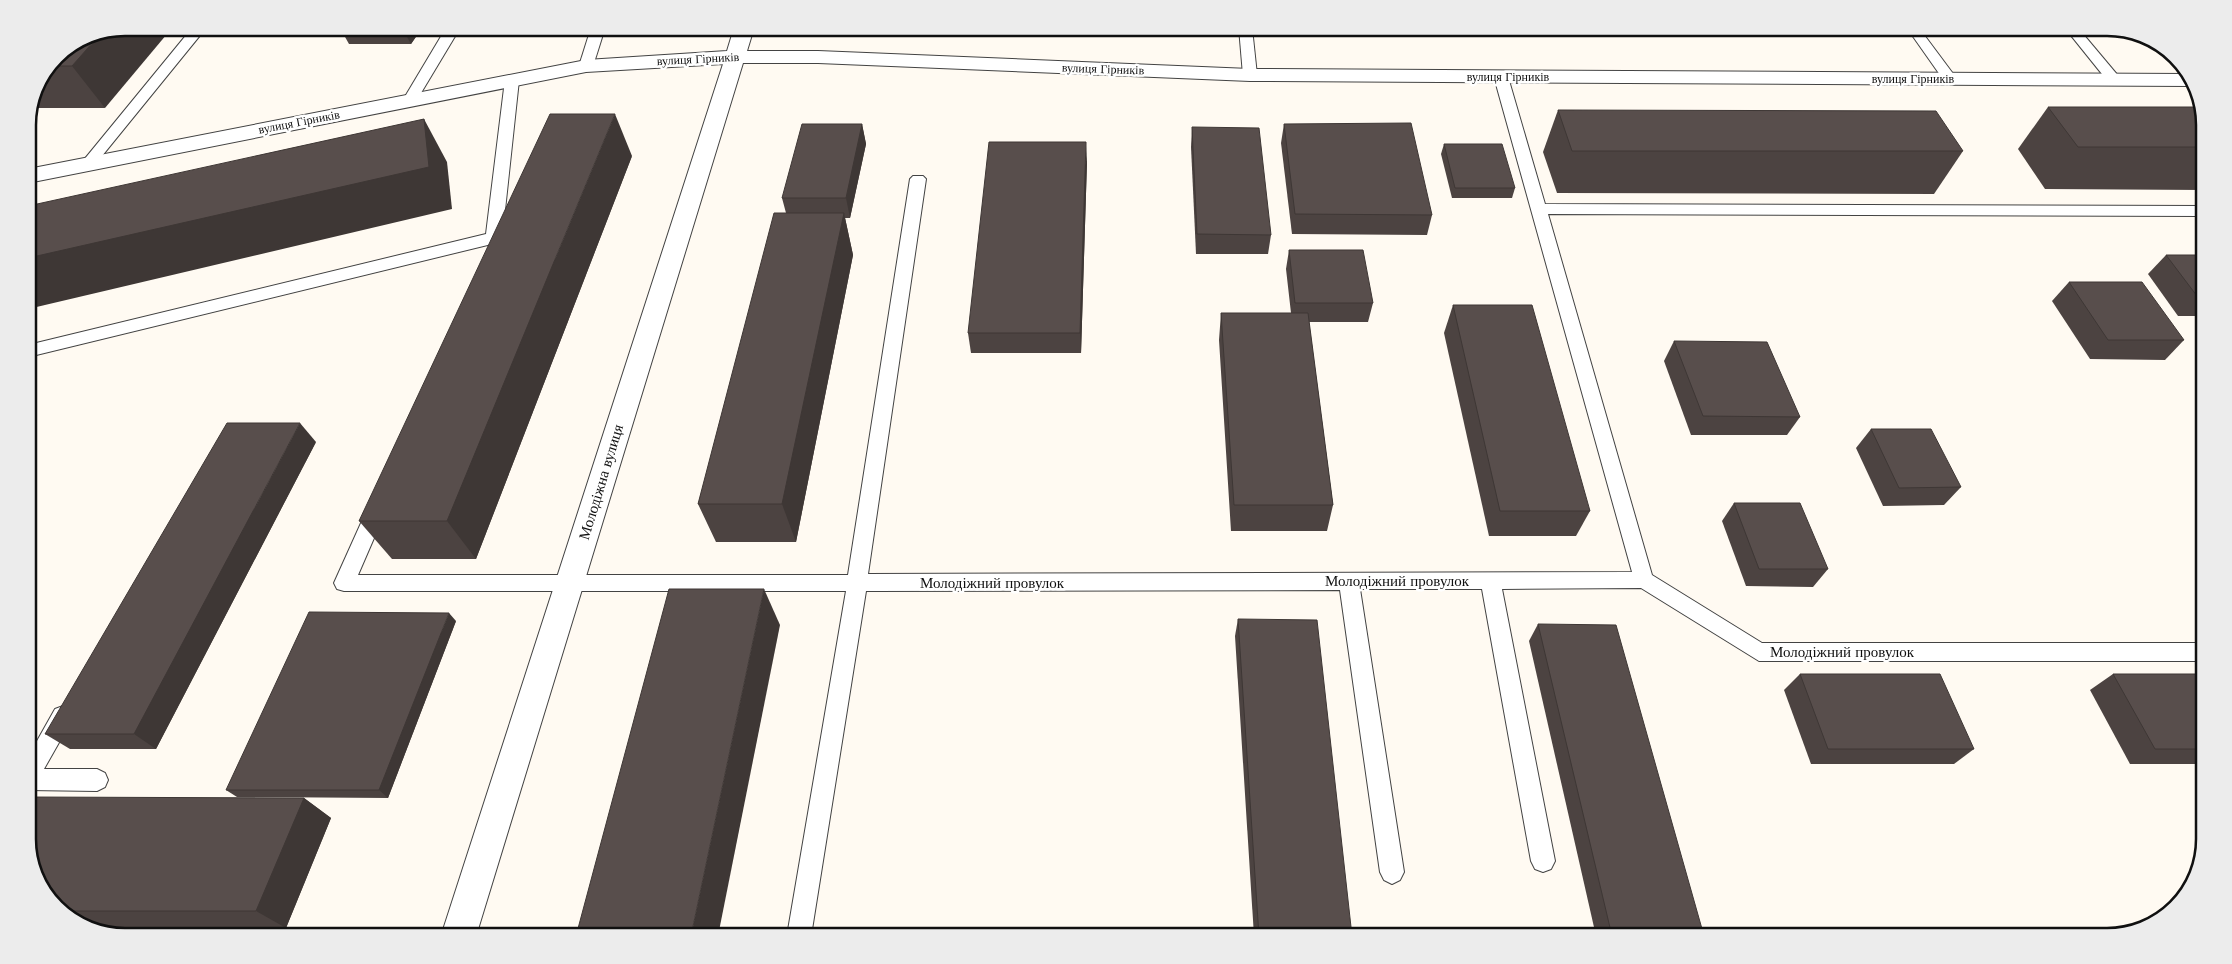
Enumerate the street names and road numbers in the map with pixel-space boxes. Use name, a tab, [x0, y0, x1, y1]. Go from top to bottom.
street label: вулиця Гірників	[656, 49, 740, 68]
street label: вулиця Гірників	[1062, 60, 1145, 77]
street label: вулиця Гірників	[1467, 69, 1550, 84]
street label: вулиця Гірників	[1872, 71, 1955, 86]
street label: вулиця Гірників	[257, 106, 341, 137]
street label: Молодіжна вулиця	[574, 422, 627, 542]
street label: Молодіжний провулок	[1325, 571, 1470, 590]
street label: Молодіжний провулок	[920, 573, 1065, 592]
street label: Молодіжний провулок	[1770, 642, 1915, 661]

